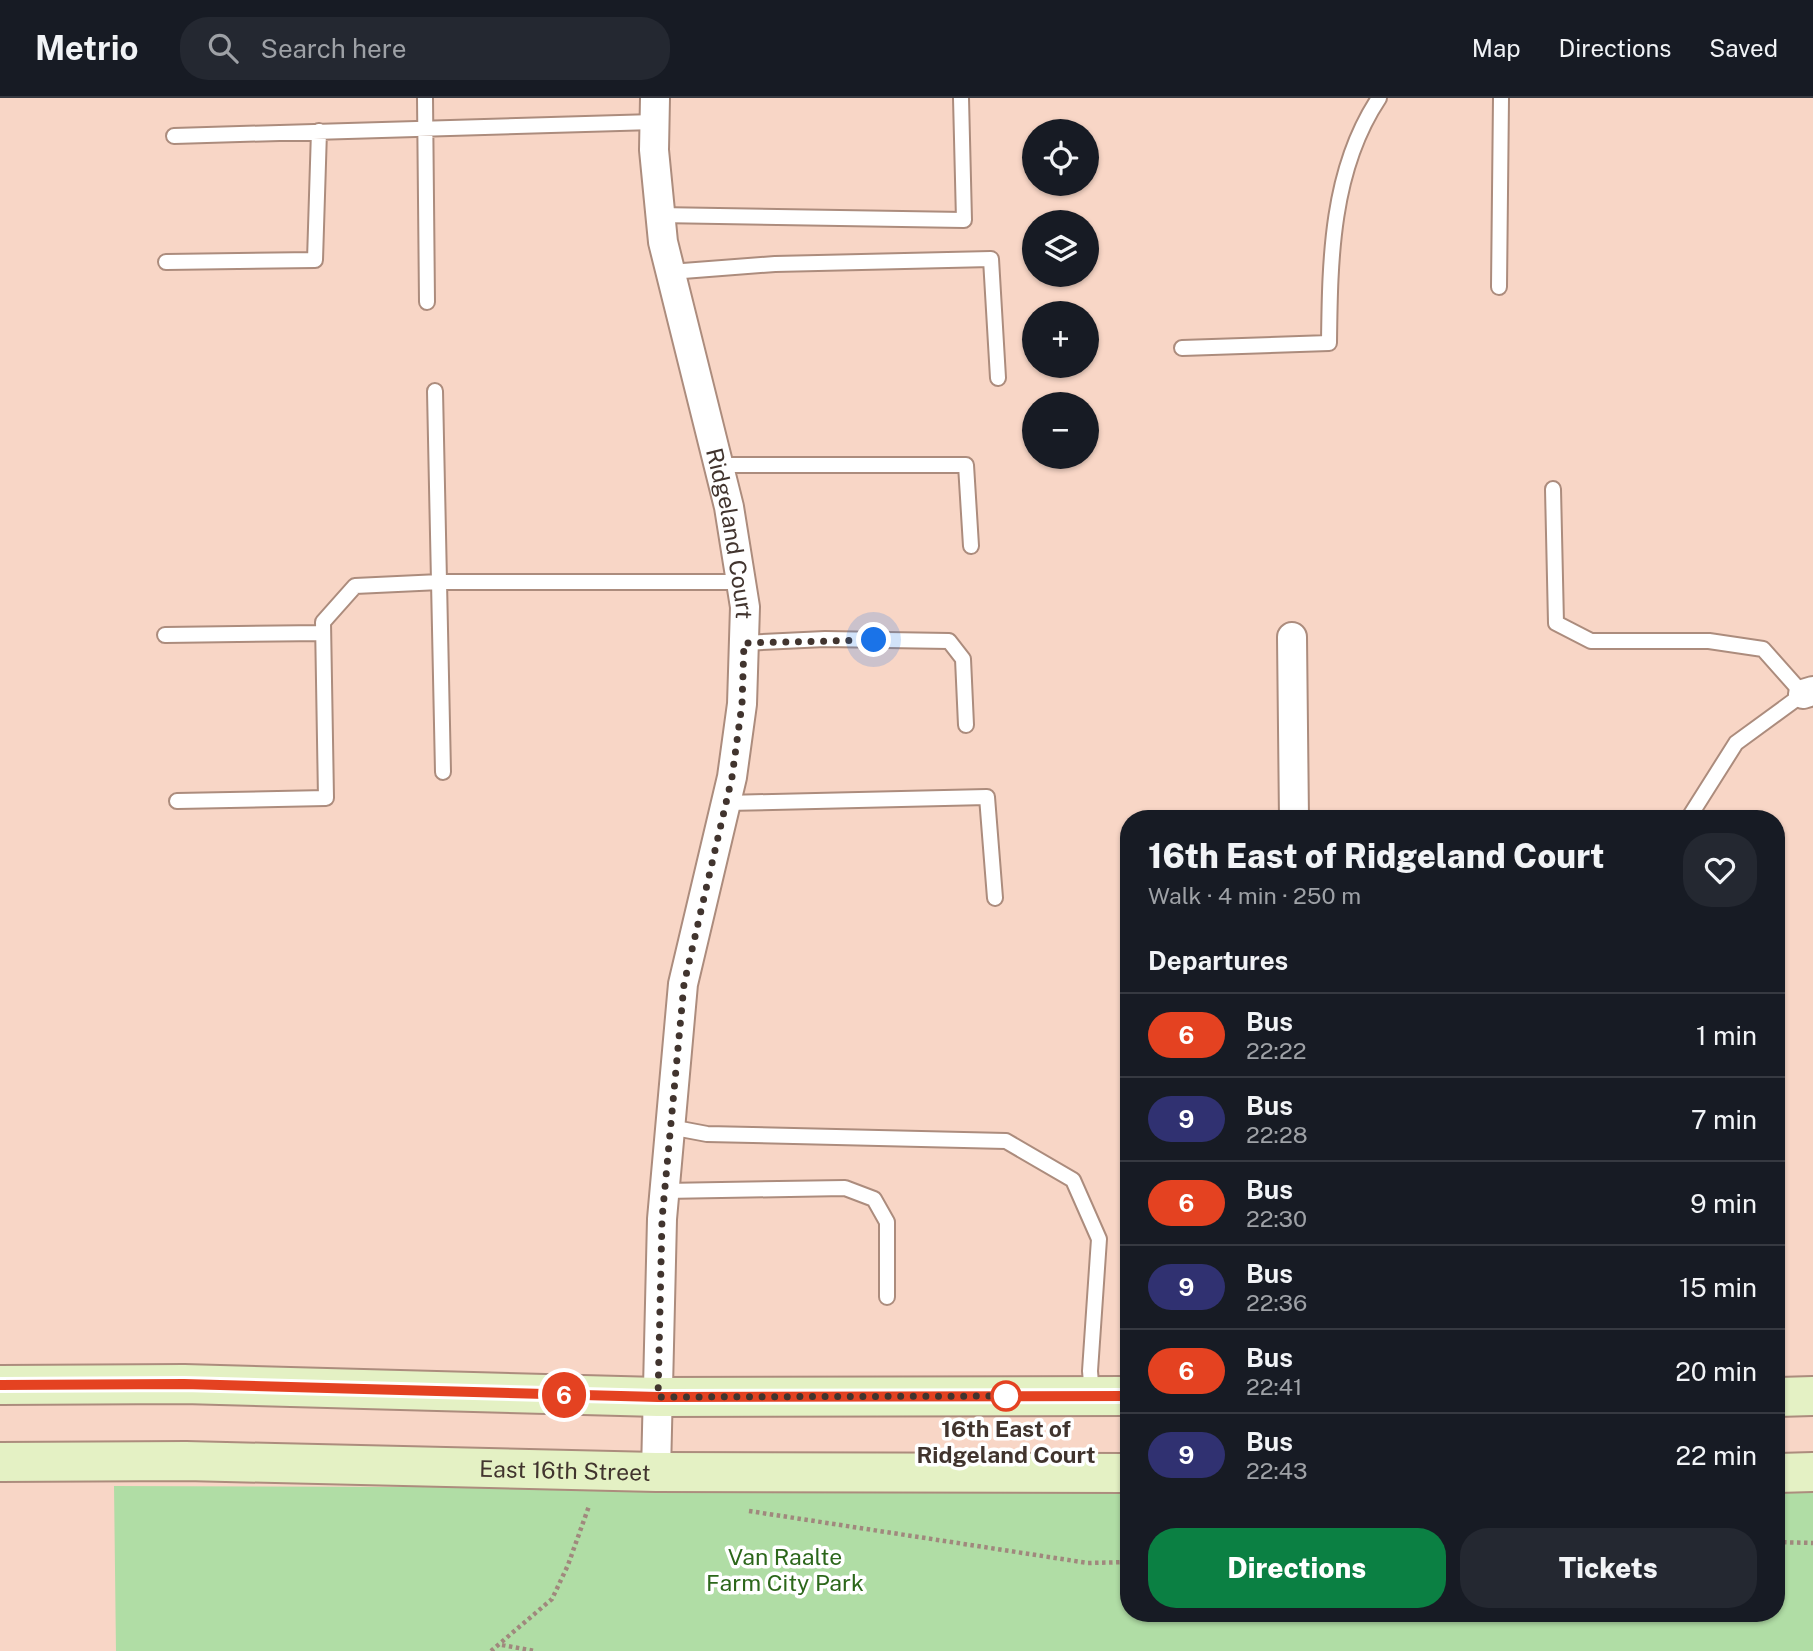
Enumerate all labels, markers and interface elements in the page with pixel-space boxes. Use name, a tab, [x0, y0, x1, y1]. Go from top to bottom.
search box	[180, 17, 670, 80]
text: Metrio	[35, 29, 138, 67]
icon: search	[204, 29, 242, 67]
text: Search here	[260, 33, 406, 64]
text: Map	[1472, 34, 1521, 62]
text: Directions	[1559, 34, 1671, 62]
text: Saved	[1709, 34, 1778, 62]
map controls	[1022, 119, 1099, 469]
button: locate	[1022, 119, 1099, 196]
button: layers	[1022, 210, 1099, 287]
button: +	[1022, 301, 1099, 378]
button: −	[1022, 392, 1099, 469]
street label: Ridgeland Court	[701, 445, 759, 620]
your location	[856, 622, 891, 657]
button: heart	[1683, 833, 1757, 907]
text: 16th East of Ridgeland Court	[1148, 837, 1604, 875]
text: Walk · 4 min · 250 m	[1148, 882, 1361, 909]
text: Departures	[1148, 945, 1288, 976]
text: Bus	[1246, 1006, 1293, 1037]
text: 1 min	[1696, 1020, 1757, 1051]
text: 6	[1179, 1021, 1194, 1049]
text: 22:22	[1246, 1037, 1306, 1064]
text: Bus	[1246, 1090, 1293, 1121]
text: 7 min	[1691, 1104, 1757, 1135]
text: 9	[1179, 1105, 1194, 1133]
text: 22:28	[1246, 1121, 1308, 1148]
text: Bus	[1246, 1174, 1293, 1205]
text: 9 min	[1690, 1188, 1757, 1219]
text: 6	[1179, 1189, 1194, 1217]
text: 22:30	[1246, 1205, 1307, 1232]
text: Bus	[1246, 1258, 1293, 1289]
text: 15 min	[1679, 1272, 1757, 1303]
text: 9	[1179, 1273, 1194, 1301]
text: 22:36	[1246, 1289, 1307, 1316]
text: Bus	[1246, 1342, 1293, 1373]
text: 20 min	[1675, 1356, 1757, 1387]
text: 6	[1179, 1357, 1194, 1385]
line badge: 6	[541, 1372, 587, 1418]
text: 22:41	[1246, 1373, 1302, 1400]
text: 6	[556, 1381, 572, 1409]
marker: 16th East of Ridgeland Court	[991, 1381, 1021, 1411]
place label: 16th East of Ridgeland Court	[916, 1415, 1096, 1468]
text: Bus	[1246, 1426, 1293, 1457]
text: 22 min	[1676, 1440, 1757, 1471]
text: 9	[1179, 1441, 1194, 1469]
street label: East 16th Street	[479, 1454, 651, 1485]
text: 22:43	[1246, 1457, 1307, 1484]
button: Directions	[1148, 1528, 1446, 1608]
button: Tickets	[1460, 1528, 1757, 1608]
park label: Van Raalte Farm City Park	[706, 1543, 864, 1596]

